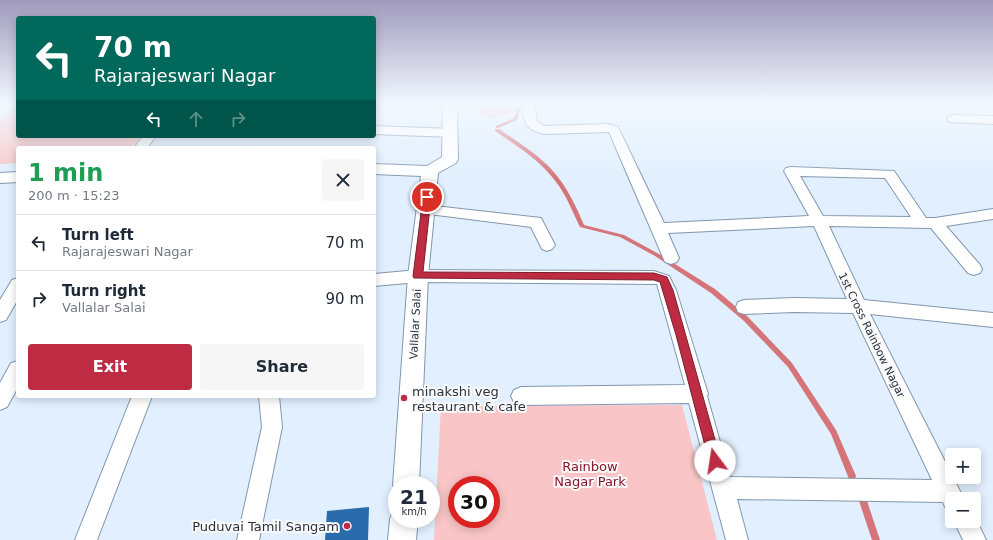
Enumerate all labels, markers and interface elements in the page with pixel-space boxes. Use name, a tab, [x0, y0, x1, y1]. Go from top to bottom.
text: 70 m	[94, 31, 172, 64]
icon: left	[28, 32, 80, 84]
text: Rajarajeswari Nagar	[94, 65, 275, 86]
icon: left	[143, 108, 165, 130]
icon: ahead	[185, 108, 207, 130]
icon: right	[227, 108, 249, 130]
text: 1 min	[28, 159, 103, 187]
button: close	[322, 159, 364, 201]
pin	[410, 180, 444, 214]
icon: arrive	[416, 186, 438, 208]
text: 200 m · 15:23	[28, 188, 119, 203]
text: Turn left	[62, 226, 134, 244]
icon: left	[28, 232, 50, 254]
text: 70 m	[326, 234, 364, 252]
text: Rajarajeswari Nagar	[62, 244, 193, 259]
street label: 1st Cross Rainbow Nagar	[836, 270, 908, 400]
text: Turn right	[62, 282, 146, 300]
icon: right	[28, 288, 50, 310]
street label: Vallalar Salai	[407, 288, 424, 360]
text: 90 m	[326, 290, 364, 308]
text: Vallalar Salai	[62, 300, 146, 315]
button: Exit	[28, 344, 192, 390]
button: Share	[200, 344, 364, 390]
place label: minakshi veg restaurant & cafe	[412, 384, 526, 414]
marker: minakshi veg restaurant & cafe	[399, 393, 409, 403]
position arrow	[694, 440, 736, 482]
map controls	[945, 448, 981, 528]
button: +	[945, 448, 981, 484]
park label: Rainbow Nagar Park	[554, 459, 626, 489]
speed limit sign: 30	[448, 476, 500, 528]
text: 21	[400, 485, 428, 509]
button: −	[945, 492, 981, 528]
text: km/h	[401, 506, 427, 517]
place label: Puduvai Tamil Sangam	[192, 519, 339, 534]
marker: Puduvai Tamil Sangam	[342, 521, 352, 531]

